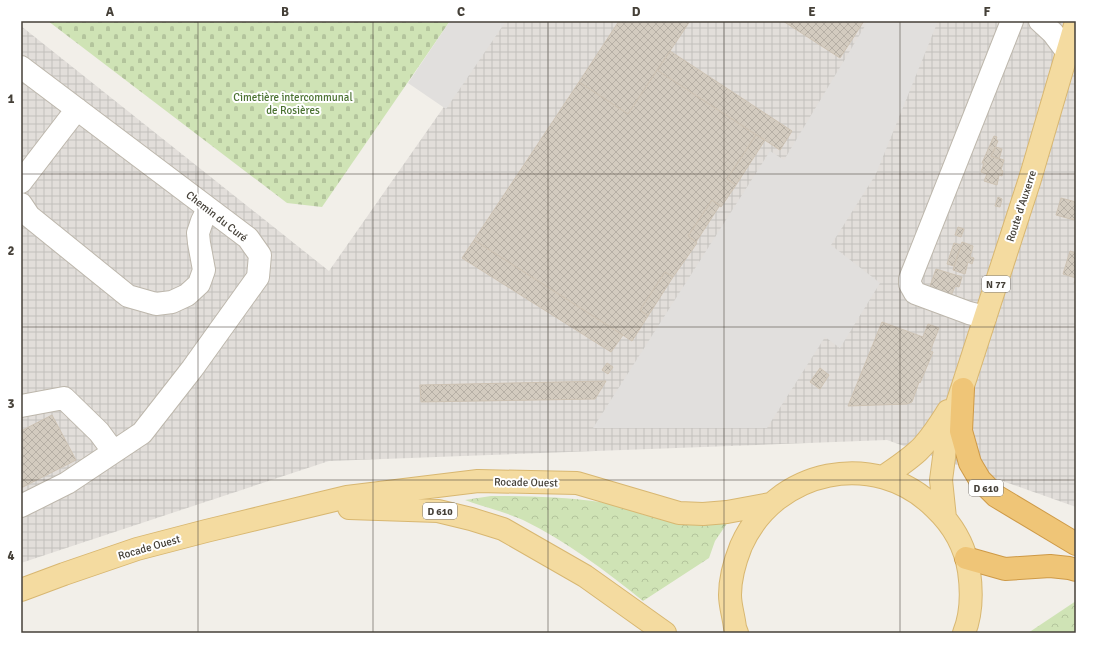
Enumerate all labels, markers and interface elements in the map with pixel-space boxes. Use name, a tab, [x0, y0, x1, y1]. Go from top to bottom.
text: A	[106, 4, 115, 20]
text: B	[281, 4, 289, 20]
text: C	[457, 4, 465, 20]
text: D	[632, 4, 641, 20]
text: E	[808, 4, 816, 20]
text: F	[984, 4, 991, 20]
text: 1	[7, 91, 15, 107]
park label: Cimetière intercommunal de Rosières	[233, 91, 353, 117]
street label: Route d'Auxerre	[1004, 169, 1039, 244]
street label: Chemin du Curé	[183, 188, 250, 244]
text: 2	[7, 243, 15, 259]
road number: N 77	[982, 276, 1010, 292]
text: 3	[7, 396, 15, 412]
street label: Rocade Ouest	[494, 475, 558, 490]
road number: D 610	[969, 480, 1003, 496]
road number: D 610	[423, 503, 457, 519]
street label: Rocade Ouest	[117, 532, 182, 563]
text: 4	[7, 548, 15, 564]

